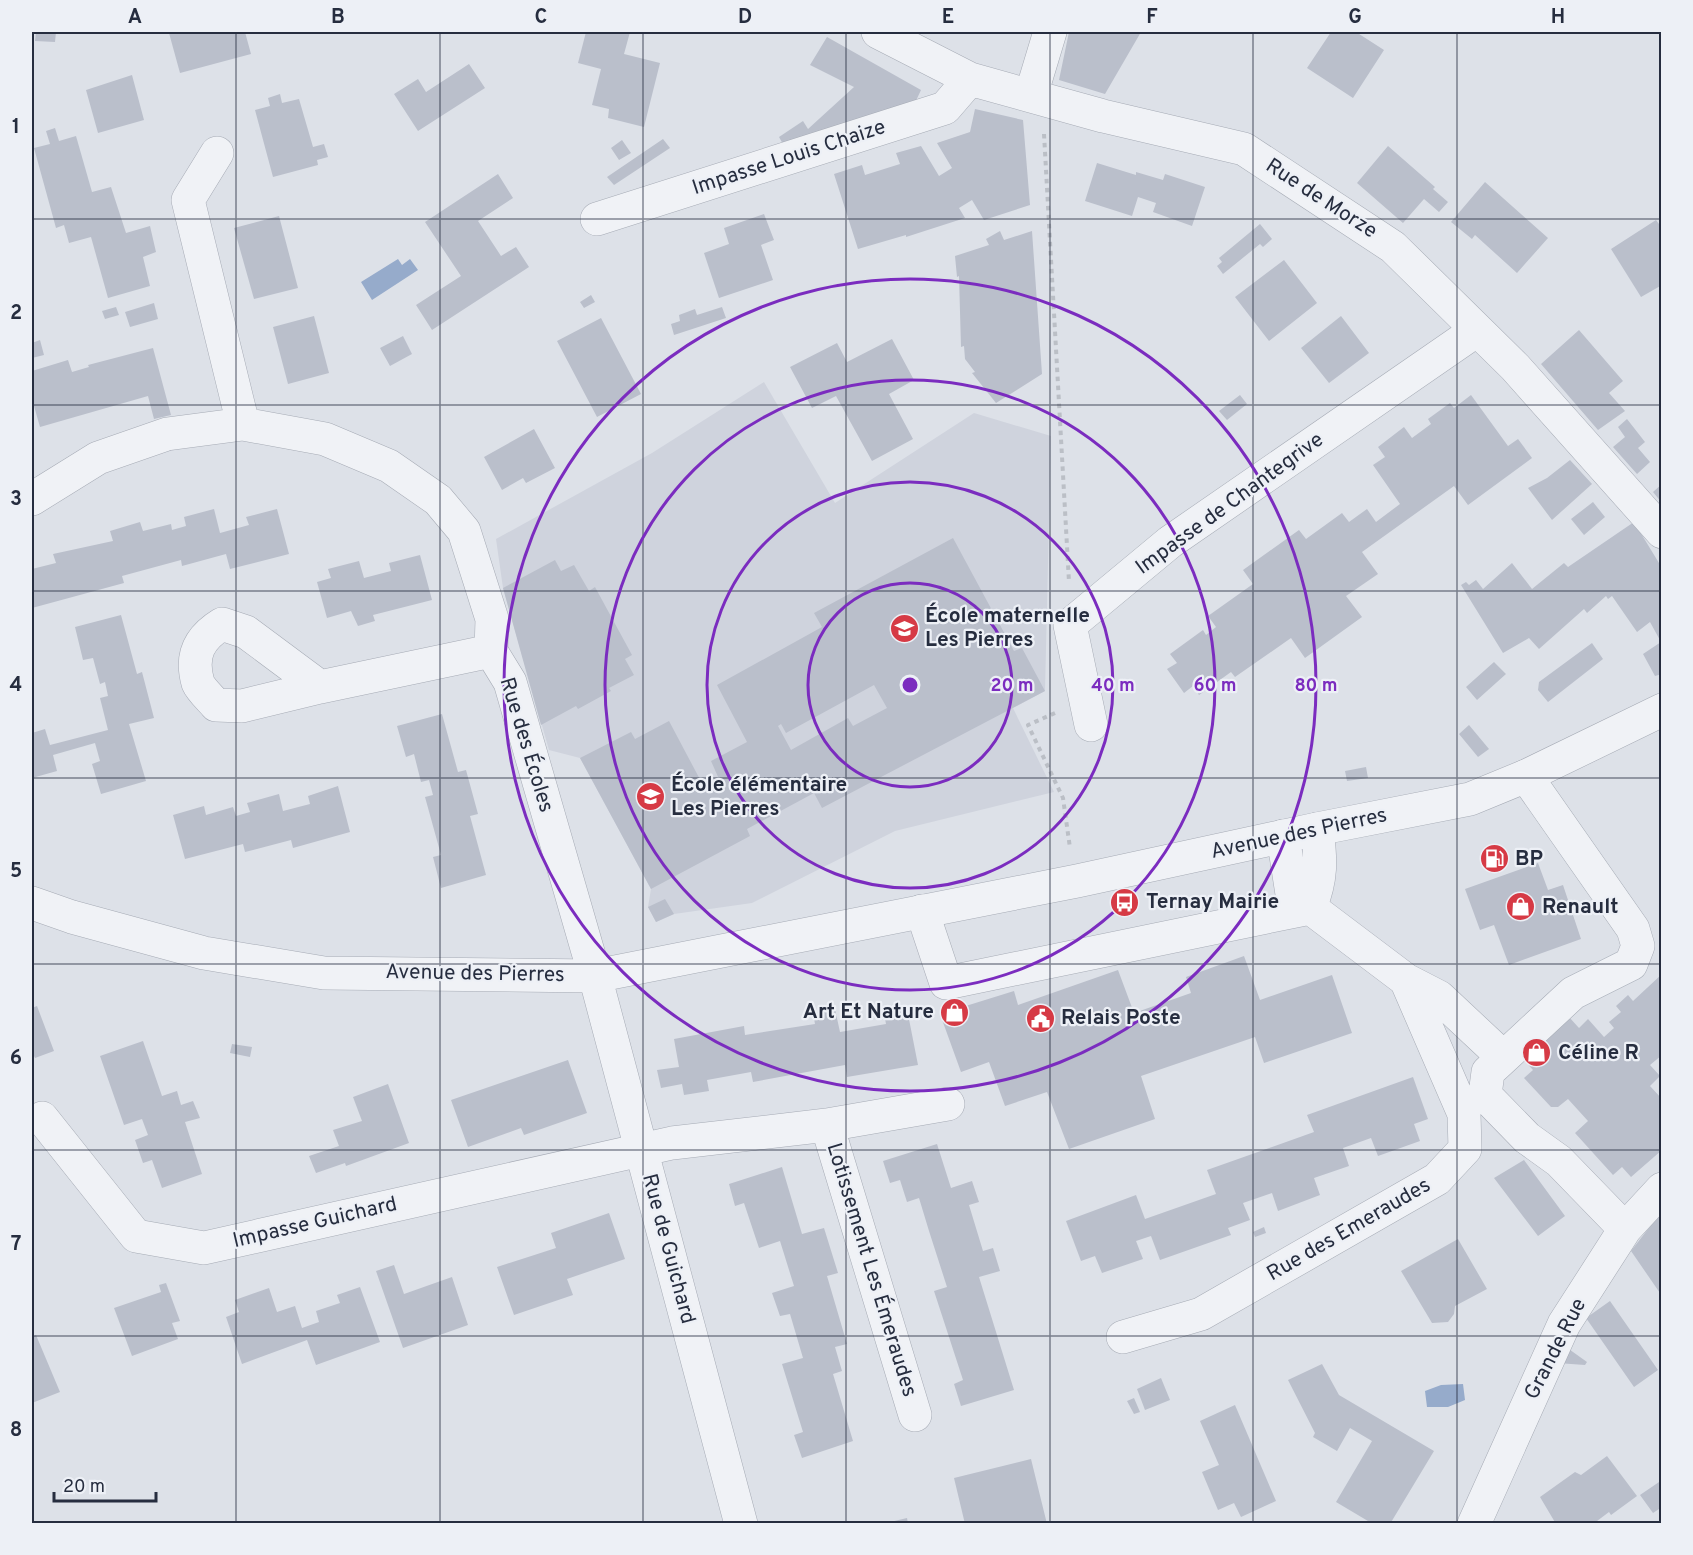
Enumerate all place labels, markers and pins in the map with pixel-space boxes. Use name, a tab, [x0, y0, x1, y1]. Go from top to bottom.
place label: École maternelle Les Pierres	[925, 602, 1090, 654]
school or university icon: École maternelle Les Pierres	[888, 612, 920, 644]
centre of rings	[900, 675, 920, 695]
place label: École élémentaire Les Pierres	[671, 771, 847, 823]
school or university icon: École élémentaire Les Pierres	[634, 781, 666, 813]
fuel station icon: BP	[1478, 843, 1510, 875]
place label: BP	[1515, 846, 1543, 873]
bus stop icon: Ternay Mairie	[1109, 886, 1141, 918]
place label: Ternay Mairie	[1146, 889, 1279, 916]
shop icon: Renault	[1505, 891, 1537, 923]
place label: Renault	[1542, 894, 1619, 921]
shop icon: Art Et Nature	[939, 996, 971, 1028]
place label: Art Et Nature	[803, 999, 934, 1026]
public building icon: Relais Poste	[1024, 1002, 1056, 1034]
place label: Relais Poste	[1061, 1005, 1181, 1032]
shop icon: Céline R	[1521, 1037, 1553, 1069]
place label: Céline R	[1558, 1040, 1639, 1067]

